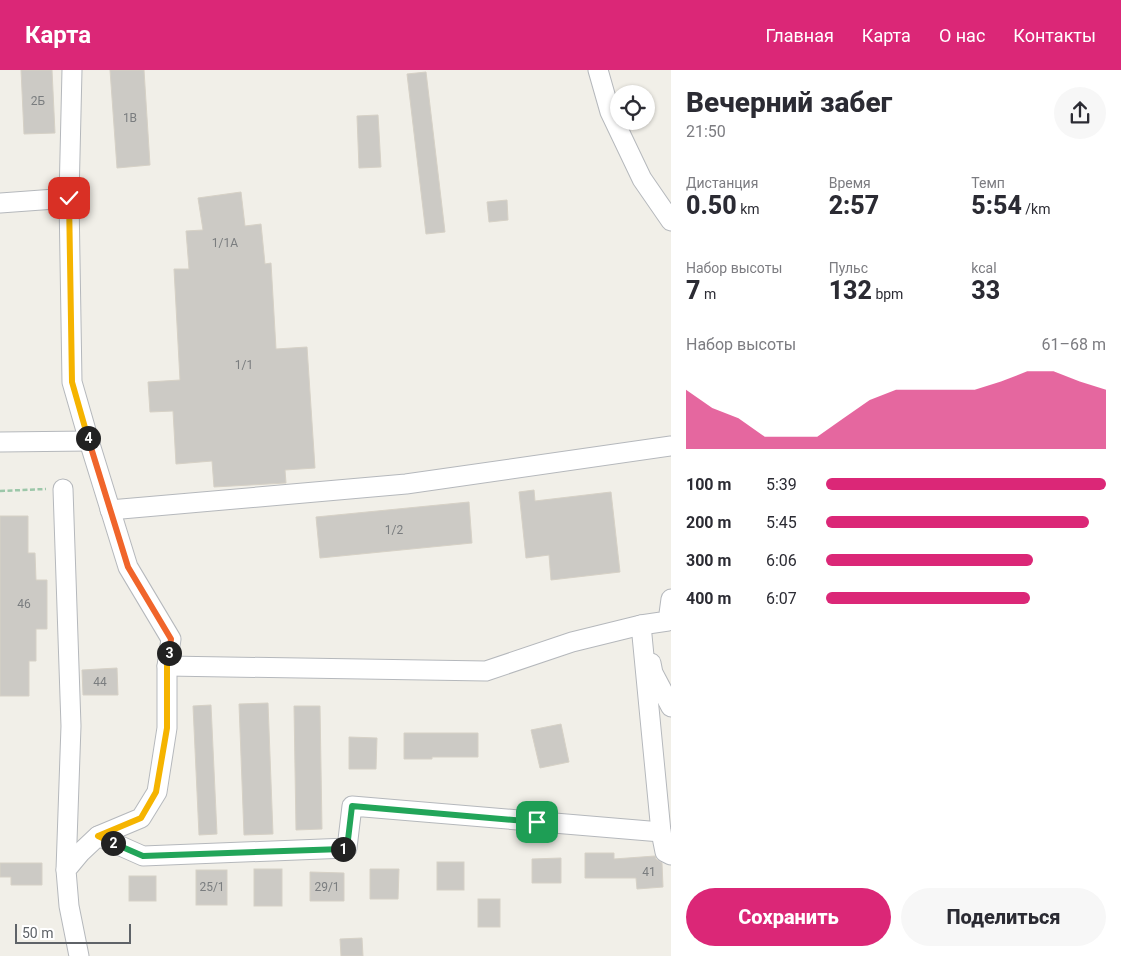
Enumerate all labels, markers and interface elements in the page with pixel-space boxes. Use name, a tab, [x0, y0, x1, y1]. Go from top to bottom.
text: Карта	[25, 21, 91, 49]
text: Главная	[765, 25, 834, 46]
text: Карта	[862, 25, 911, 46]
text: О нас	[939, 25, 985, 46]
text: Контакты	[1013, 25, 1096, 46]
map controls	[610, 85, 655, 130]
button: locate	[610, 85, 655, 130]
text: Вечерний забег	[686, 86, 892, 119]
button: share	[1054, 87, 1106, 139]
house number: 2Б	[31, 94, 46, 108]
house number: 1В	[123, 111, 137, 125]
text: 21:50	[686, 122, 726, 141]
text: Дистанция	[686, 175, 758, 191]
text: Время	[829, 175, 871, 191]
text: Темп	[971, 175, 1005, 191]
pin	[48, 177, 90, 219]
icon: check	[55, 184, 83, 212]
text: 0.50	[686, 191, 737, 220]
text: 2:57	[829, 191, 879, 220]
text: 5:54	[971, 191, 1022, 220]
text: km	[737, 201, 760, 217]
text: /km	[1022, 201, 1050, 217]
house number: 1/1А	[212, 236, 238, 250]
text: Набор высоты	[686, 260, 782, 276]
text: Пульс	[829, 260, 868, 276]
text: kcal	[971, 260, 997, 276]
text: 7	[686, 276, 700, 305]
text: 132	[829, 276, 872, 305]
text: 33	[971, 276, 1000, 305]
text: m	[700, 286, 716, 302]
text: bpm	[872, 286, 903, 302]
text: Набор высоты	[686, 335, 796, 354]
text: 61–68 m	[1042, 335, 1106, 354]
house number: 1/1	[235, 358, 253, 372]
pin: 4	[76, 426, 100, 450]
text: 4	[84, 430, 93, 446]
text: 100 m	[686, 475, 731, 494]
text: 5:39	[766, 475, 797, 494]
text: 200 m	[686, 513, 731, 532]
text: 5:45	[766, 513, 797, 532]
house number: 1/2	[385, 523, 403, 537]
text: 300 m	[686, 551, 731, 570]
text: 6:06	[766, 551, 797, 570]
text: 400 m	[686, 589, 731, 608]
text: 6:07	[766, 589, 797, 608]
house number: 46	[17, 597, 31, 611]
pin: 3	[156, 640, 182, 666]
text: 3	[165, 645, 174, 661]
house number: 44	[93, 675, 107, 689]
pin	[516, 801, 558, 843]
icon: arrive	[523, 808, 551, 836]
pin: 2	[100, 830, 126, 856]
text: 2	[109, 835, 118, 851]
pin: 1	[330, 836, 356, 862]
text: 1	[339, 841, 348, 857]
house number: 41	[642, 865, 656, 879]
house number: 25/1	[199, 880, 225, 894]
house number: 29/1	[314, 880, 340, 894]
button: Сохранить	[686, 888, 891, 946]
button: Поделиться	[901, 888, 1106, 946]
scale bar	[15, 921, 131, 944]
text: 50 m	[22, 925, 54, 941]

